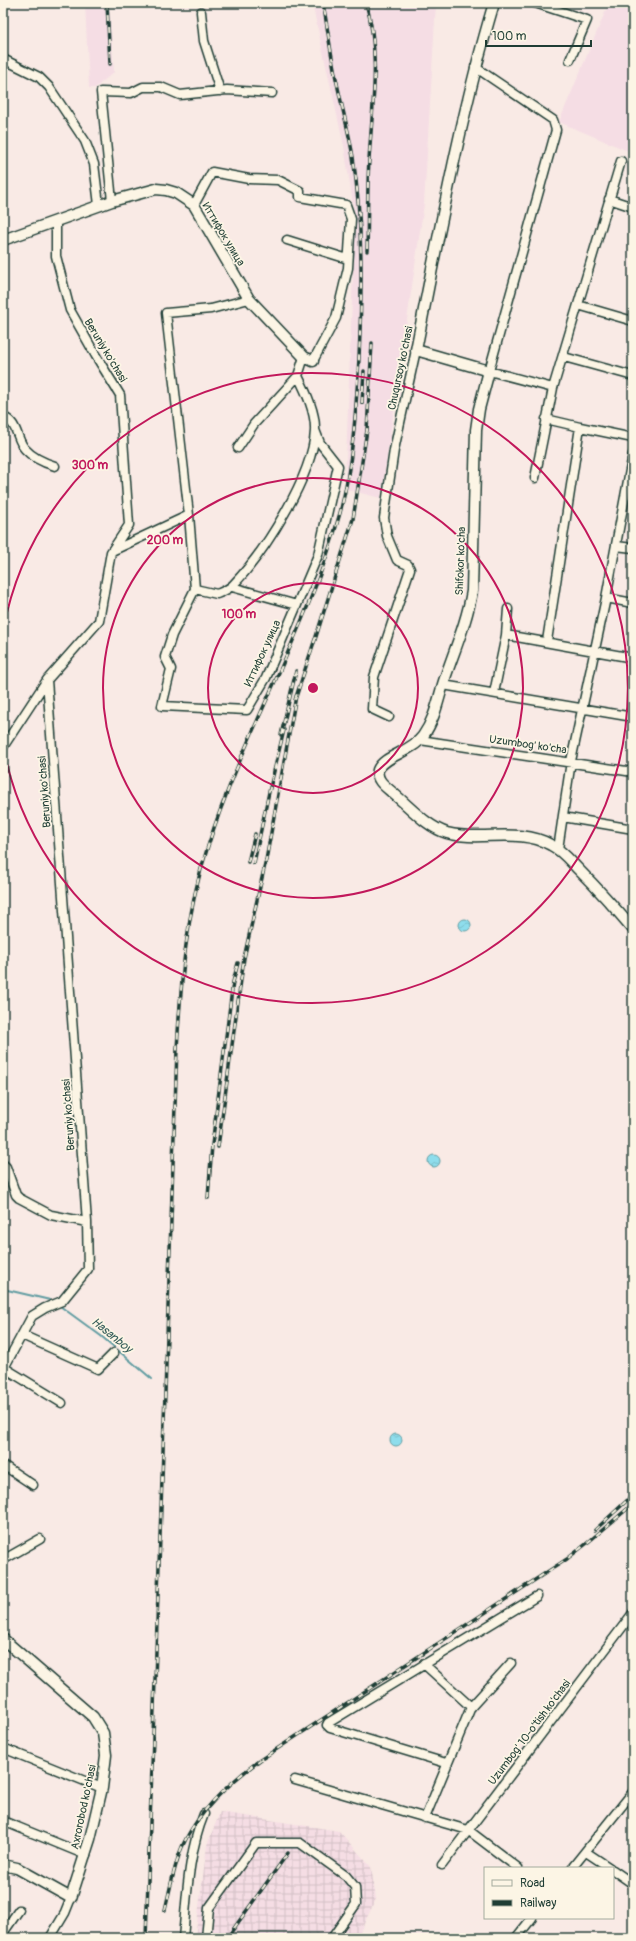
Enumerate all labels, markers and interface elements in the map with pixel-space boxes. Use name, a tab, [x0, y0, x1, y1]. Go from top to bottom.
scale bar	[486, 22, 591, 48]
text: 100 m	[492, 29, 527, 44]
street label: Иттифок улица	[200, 200, 248, 268]
street label: Beruniy ko'chasi	[82, 316, 130, 384]
street label: Chuqursoy ko'chasi	[385, 325, 416, 411]
text: 300 m	[72, 458, 109, 473]
street label: Shifokor ko'cha	[453, 526, 468, 596]
text: 200 m	[147, 533, 184, 548]
text: 100 m	[222, 607, 257, 622]
street label: Иттифок улица	[241, 618, 283, 688]
centre of rings	[306, 681, 320, 695]
street label: Uzumbog' ko'cha	[488, 733, 567, 756]
street label: Beruniy ko'chasi	[36, 756, 53, 828]
street label: Beruniy ko'chasi	[60, 1079, 77, 1151]
water label: Hasanboy	[88, 1314, 137, 1358]
street label: Uzumbog' 10-o'tish ko'chasi	[486, 1677, 573, 1787]
street label: Axrorobod ko'chasi	[68, 1763, 99, 1851]
legend	[484, 1867, 614, 1919]
text: Road	[520, 1876, 545, 1891]
text: Railway	[520, 1896, 556, 1911]

